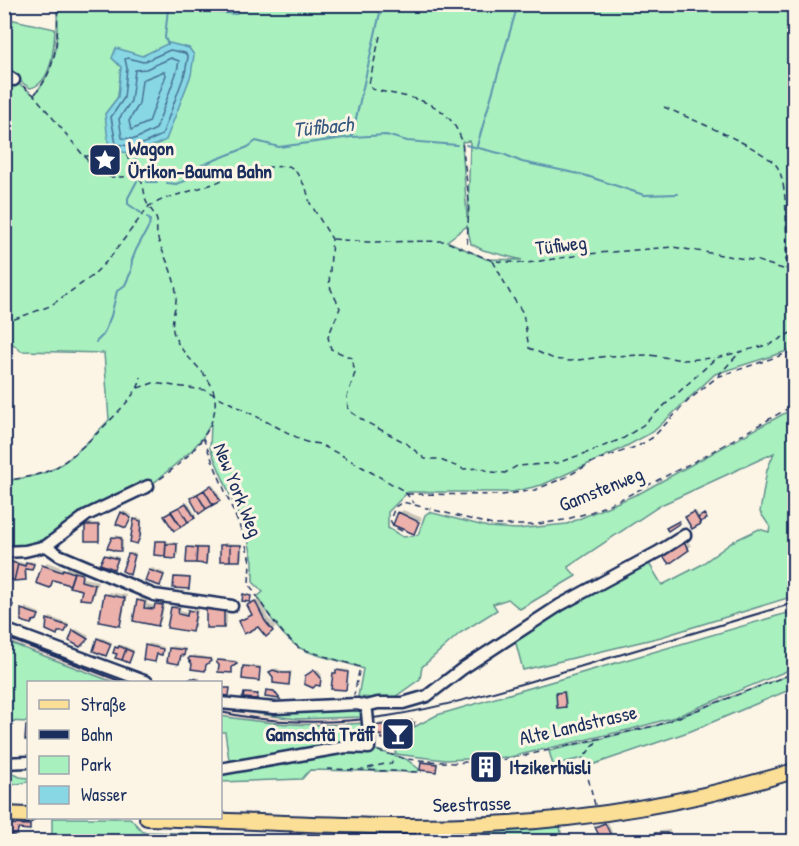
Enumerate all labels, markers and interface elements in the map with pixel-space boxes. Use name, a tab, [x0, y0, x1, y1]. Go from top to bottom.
water label: Tüfibach	[291, 109, 356, 144]
place label: Wagon Ürikon-Bauma Bahn	[128, 134, 272, 184]
place icon: Wagon Ürikon-Bauma Bahn	[87, 142, 123, 178]
street label: Tüfiweg	[534, 228, 588, 261]
street label: New York Weg	[207, 439, 270, 541]
street label: Gamstenweg	[555, 459, 647, 518]
legend	[27, 681, 222, 819]
text: Straße	[81, 692, 126, 717]
street label: Alte Landstrasse	[516, 698, 639, 751]
bar icon: Gamschtä Träff	[380, 716, 416, 752]
place label: Gamschtä Träff	[265, 720, 375, 747]
text: Bahn	[81, 722, 113, 747]
building icon: Itzikerhüsli	[468, 749, 504, 785]
text: Park	[81, 752, 112, 777]
place label: Itzikerhüsli	[509, 753, 591, 780]
text: Wasser	[81, 782, 127, 807]
street label: Seestrasse	[432, 789, 512, 818]

